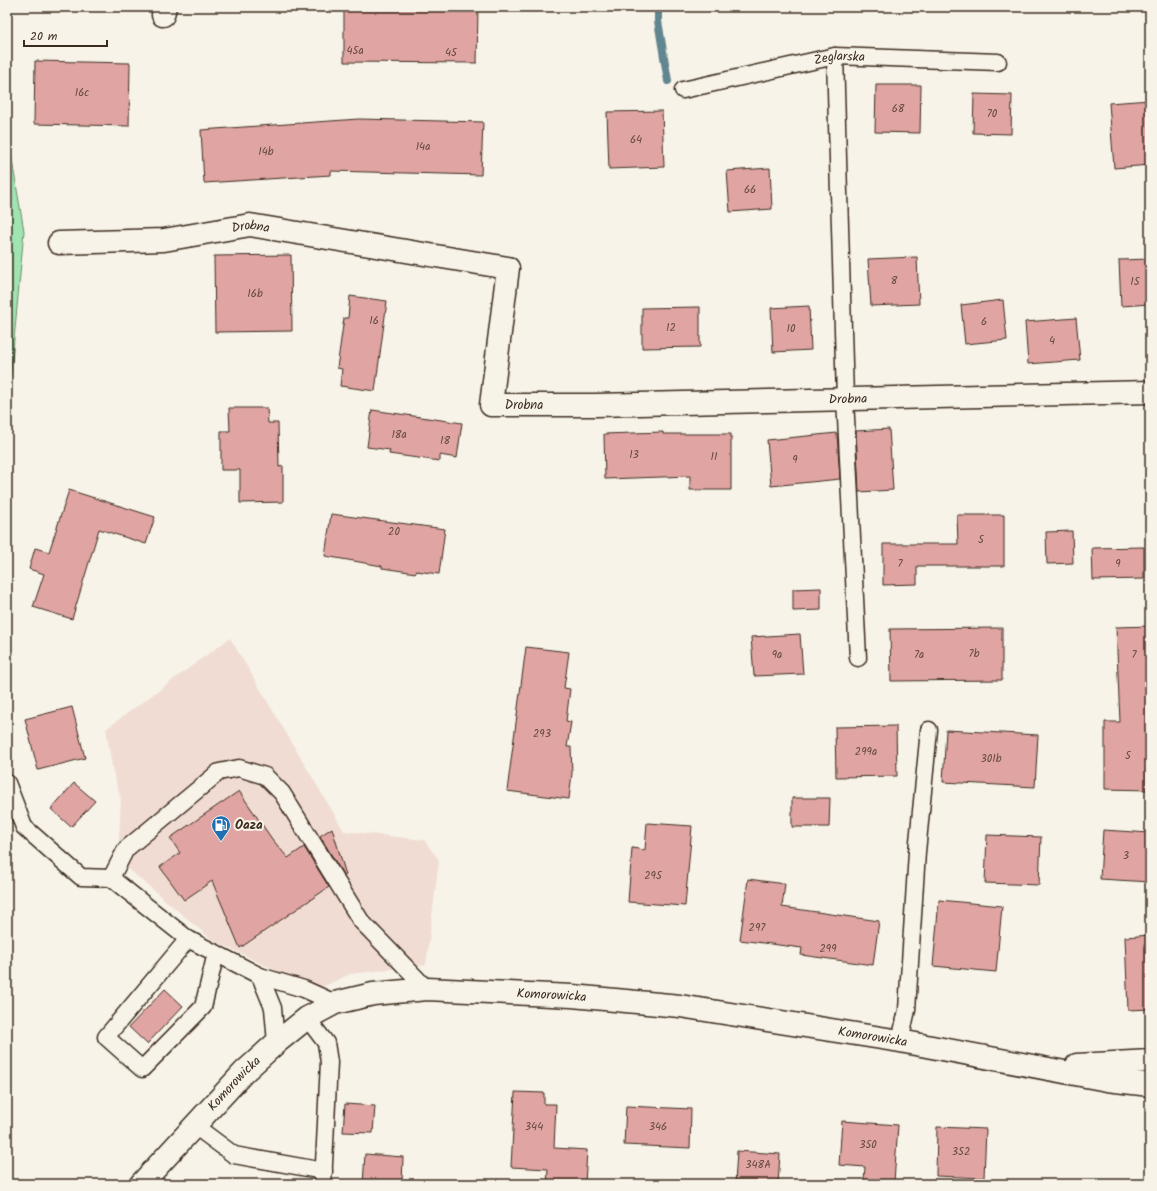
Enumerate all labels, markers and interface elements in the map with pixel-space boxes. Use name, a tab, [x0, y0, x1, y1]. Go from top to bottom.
scale bar	[24, 22, 107, 48]
text: 20 m	[30, 27, 58, 46]
house number: 45a	[346, 42, 364, 60]
house number: 45	[445, 44, 458, 62]
street label: Żeglarska	[812, 45, 865, 71]
house number: 16c	[75, 84, 89, 102]
house number: 68	[892, 100, 905, 118]
house number: 70	[987, 105, 998, 123]
house number: 64	[630, 131, 642, 149]
house number: 14a	[416, 138, 430, 156]
house number: 14b	[258, 143, 274, 161]
house number: 66	[744, 181, 756, 199]
street label: Drobna	[230, 215, 271, 239]
house number: 8	[891, 272, 898, 290]
house number: 15	[1130, 273, 1141, 291]
house number: 16b	[247, 285, 263, 303]
house number: 16	[369, 312, 379, 330]
house number: 6	[981, 313, 987, 331]
house number: 12	[666, 319, 676, 337]
house number: 10	[787, 320, 796, 338]
house number: 4	[1049, 332, 1055, 350]
street label: Drobna	[829, 388, 867, 410]
street label: Drobna	[505, 395, 543, 416]
house number: 18a	[391, 426, 407, 444]
house number: 18	[440, 432, 450, 450]
house number: 13	[629, 446, 639, 464]
house number: 11	[711, 448, 717, 466]
house number: 9	[792, 451, 798, 469]
house number: 20	[388, 523, 400, 541]
house number: 5	[978, 531, 985, 549]
house number: 7	[897, 555, 903, 573]
house number: 9	[1115, 555, 1121, 573]
house number: 7b	[969, 645, 980, 663]
house number: 9a	[772, 646, 782, 664]
house number: 7a	[914, 646, 924, 664]
house number: 7	[1131, 646, 1137, 664]
house number: 293	[533, 725, 551, 743]
house number: 299a	[855, 743, 877, 761]
house number: 5	[1125, 747, 1132, 765]
house number: 301b	[980, 750, 1002, 768]
fuel station icon: Oaza	[210, 814, 232, 842]
place label: Oaza	[235, 815, 263, 836]
house number: 3	[1123, 847, 1129, 865]
house number: 295	[644, 867, 663, 885]
house number: 297	[749, 919, 766, 937]
house number: 299	[819, 940, 837, 958]
street label: Komorowicka	[516, 983, 587, 1008]
street label: Komorowicka	[837, 1021, 909, 1053]
street label: Komorowicka	[202, 1051, 266, 1116]
house number: 344	[525, 1118, 543, 1136]
house number: 346	[649, 1118, 667, 1136]
house number: 350	[859, 1136, 877, 1154]
house number: 352	[952, 1143, 970, 1161]
house number: 348A	[745, 1156, 771, 1174]

